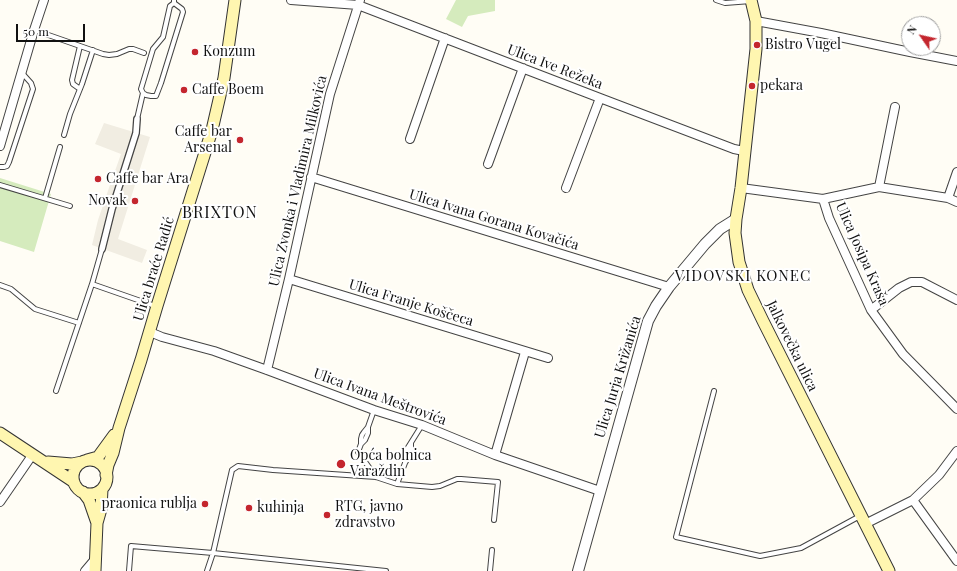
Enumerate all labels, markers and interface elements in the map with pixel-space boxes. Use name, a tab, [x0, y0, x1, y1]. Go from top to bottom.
scale bar	[18, 16, 87, 42]
north arrow	[901, 16, 941, 56]
text: N	[903, 22, 920, 37]
text: 50 m	[23, 23, 49, 39]
place label: Bistro Vugel	[765, 37, 841, 53]
marker: Bistro Vugel	[752, 40, 762, 50]
street label: Ulica Ive Režeka	[505, 41, 605, 93]
place label: Konzum	[203, 44, 255, 60]
marker: Konzum	[190, 47, 200, 57]
street label: Ulica Zvonka i Vladimira Milkovića	[265, 74, 331, 288]
place label: pekara	[760, 78, 803, 94]
marker: pekara	[747, 81, 757, 91]
place label: Caffe Boem	[192, 82, 264, 98]
marker: Caffe Boem	[179, 85, 189, 95]
place label: Caffe bar Arsenal	[175, 124, 232, 156]
marker: Caffe bar Arsenal	[235, 135, 245, 145]
place label: Caffe bar Ara	[106, 171, 189, 187]
marker: Caffe bar Ara	[93, 174, 103, 184]
street label: Ulica Ivana Gorana Kovačića	[407, 186, 581, 254]
place label: Novak	[88, 193, 127, 209]
marker: Novak	[130, 196, 140, 206]
street label: Ulica Josipa Kraša	[832, 200, 892, 308]
district label: BRIXTON	[182, 203, 258, 223]
street label: Ulica braće Radić	[130, 215, 178, 323]
district label: VIDOVSKI KONEC	[675, 267, 811, 285]
street label: Ulica Franje Koščeca	[347, 276, 475, 330]
street label: Jalkovečka ulica	[763, 298, 821, 394]
street label: Ulica Jurja Križanića	[591, 314, 645, 440]
street label: Ulica Ivana Meštrovića	[311, 365, 449, 429]
place label: Opća bolnica Varaždin	[350, 448, 431, 480]
marker: Opća bolnica Varaždin	[335, 458, 347, 470]
place label: praonica rublja	[101, 496, 197, 512]
marker: praonica rublja	[200, 499, 210, 509]
place label: RTG, javno zdravstvo	[335, 499, 403, 532]
place label: kuhinja	[257, 500, 304, 516]
marker: kuhinja	[244, 503, 254, 513]
marker: RTG, javno zdravstvo	[322, 510, 332, 520]

